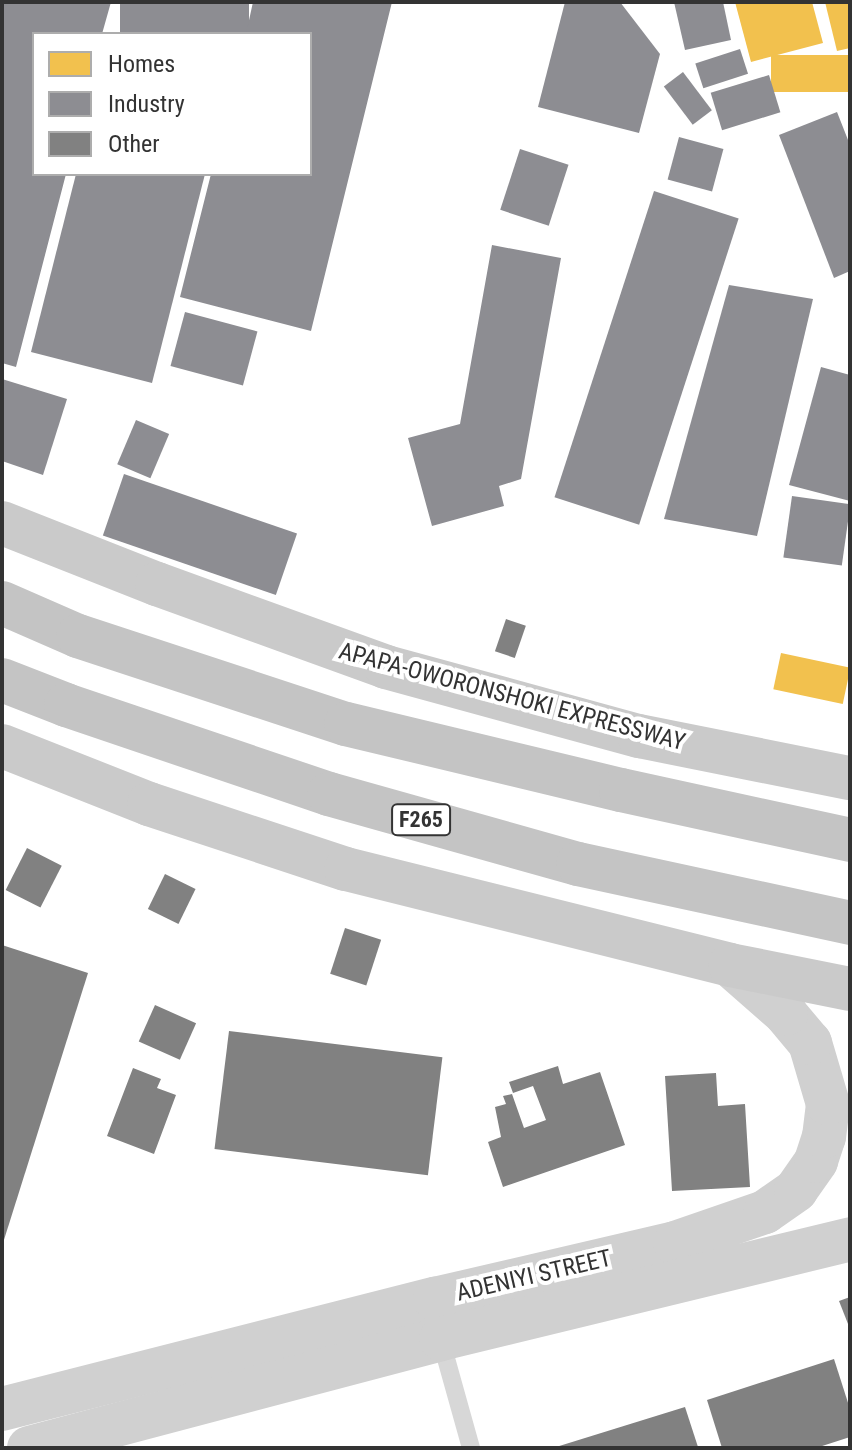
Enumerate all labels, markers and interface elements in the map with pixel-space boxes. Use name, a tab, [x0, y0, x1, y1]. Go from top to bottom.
legend	[32, 32, 312, 176]
text: Homes	[108, 50, 175, 78]
text: Industry	[108, 90, 185, 118]
text: Other	[108, 130, 160, 158]
street label: APAPA-OWORONSHOKI EXPRESSWAY	[336, 637, 688, 757]
road number: F265	[391, 802, 451, 838]
street label: ADENIYI STREET	[454, 1244, 614, 1308]

